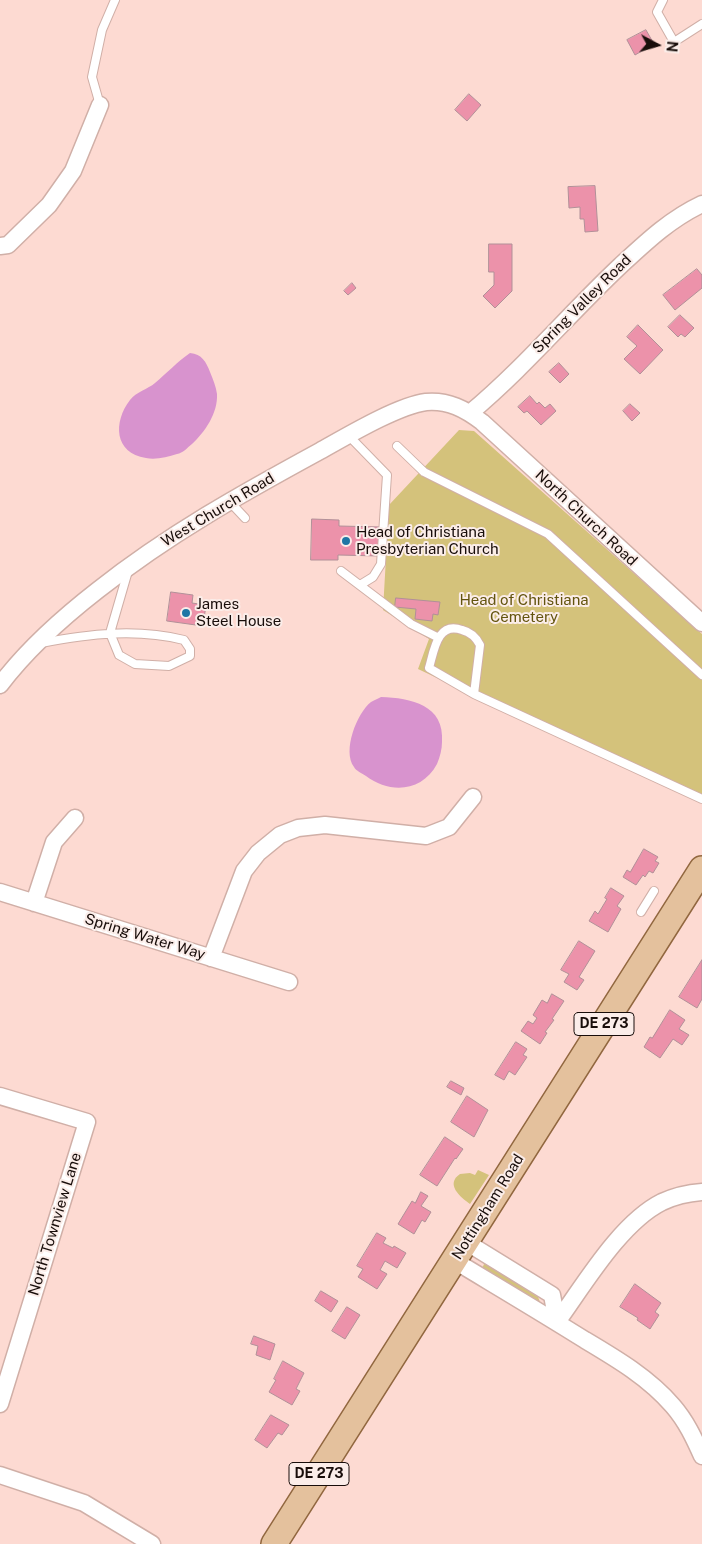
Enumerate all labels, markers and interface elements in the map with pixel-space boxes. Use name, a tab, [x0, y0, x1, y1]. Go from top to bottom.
north arrow	[632, 20, 682, 70]
text: N	[663, 40, 680, 53]
street label: Spring Valley Road	[529, 251, 635, 357]
street label: North Church Road	[531, 466, 641, 570]
street label: West Church Road	[158, 469, 278, 551]
place label: Head of Christiana Presbyterian Church	[356, 523, 499, 558]
marker: Head of Christiana Presbyterian Church	[340, 535, 352, 547]
park label: Head of Christiana Cemetery	[459, 591, 589, 626]
place label: James Steel House	[196, 595, 281, 630]
marker: James Steel House	[180, 607, 192, 619]
street label: Spring Water Way	[82, 910, 208, 964]
road number: DE 273	[574, 1012, 634, 1036]
street label: North Townview Lane	[25, 1150, 85, 1298]
street label: Nottingham Road	[448, 1151, 528, 1263]
road number: DE 273	[289, 1462, 349, 1486]

